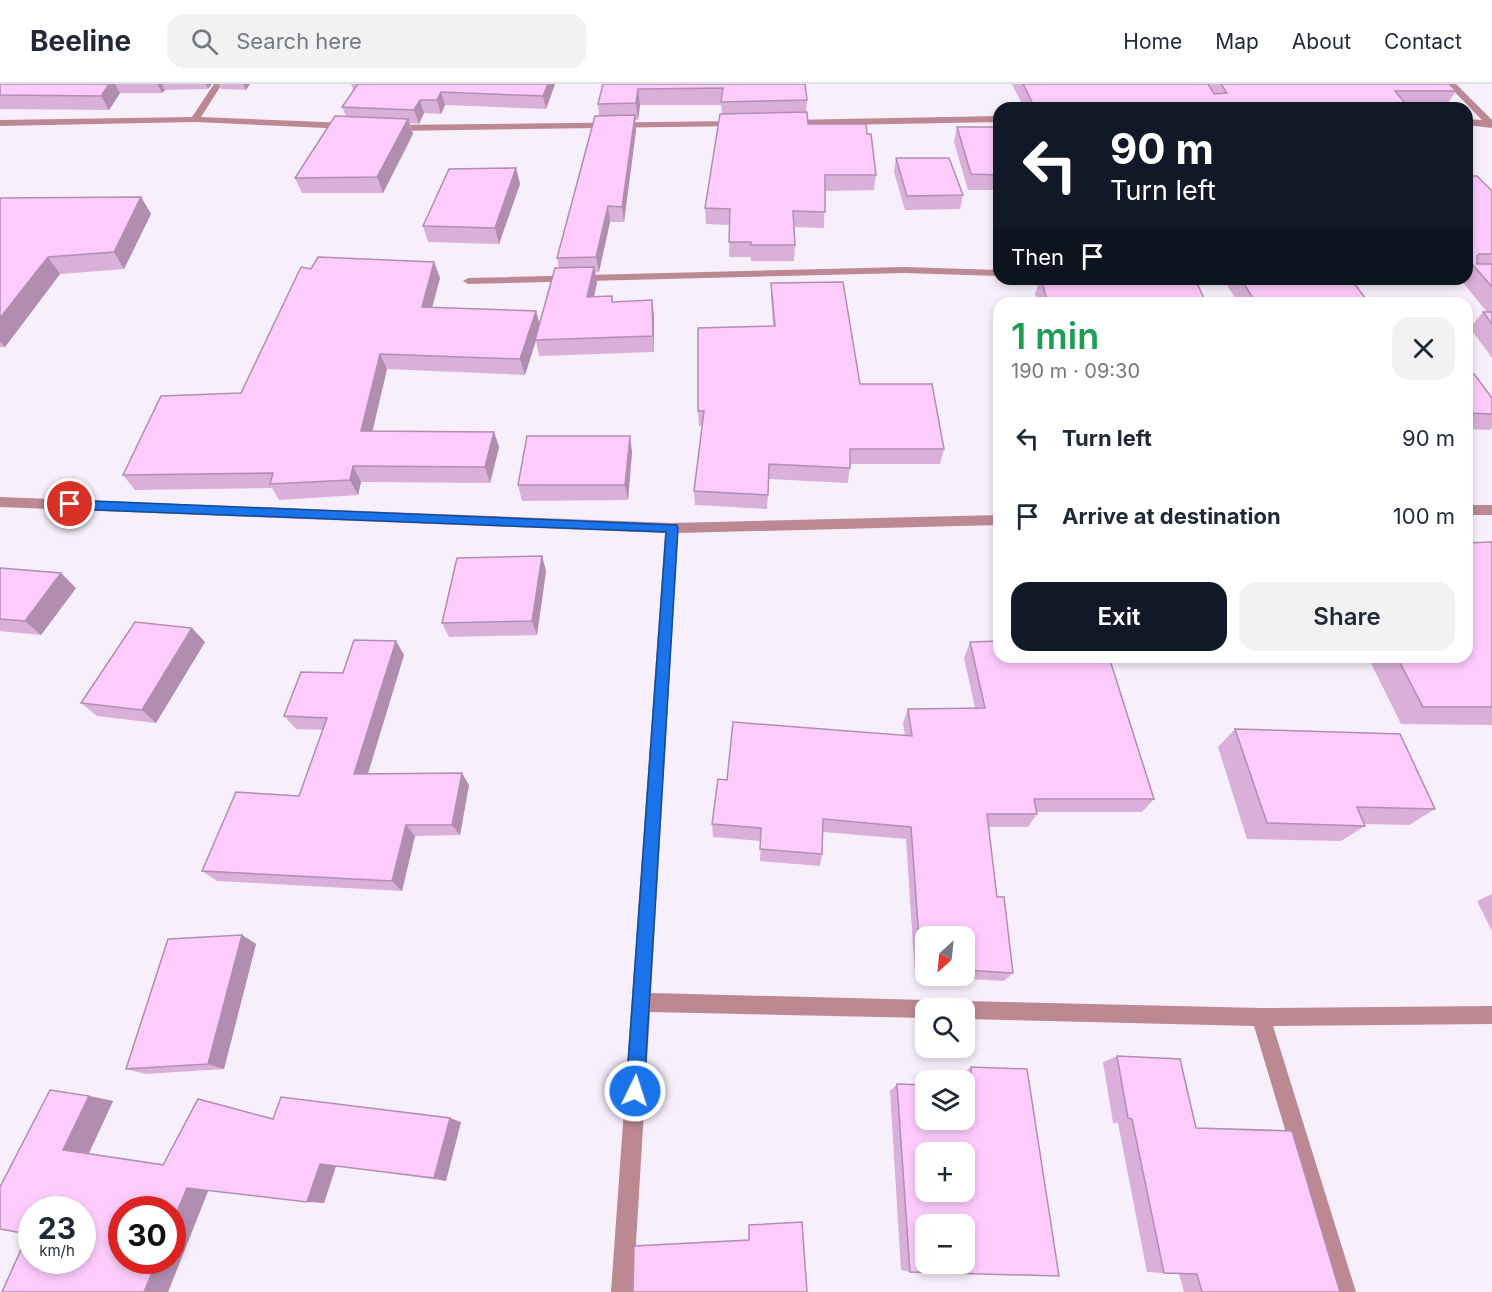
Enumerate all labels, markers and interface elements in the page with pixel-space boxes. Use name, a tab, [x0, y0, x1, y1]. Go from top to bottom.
search box	[167, 14, 587, 68]
text: Beeline	[30, 24, 131, 58]
icon: search	[188, 25, 221, 58]
text: Search here	[236, 28, 362, 54]
text: Home	[1123, 29, 1182, 54]
text: Map	[1215, 29, 1259, 54]
text: About	[1292, 29, 1351, 54]
text: Contact	[1384, 29, 1462, 54]
text: 90 m	[1110, 123, 1214, 174]
icon: left	[1011, 126, 1089, 204]
text: Turn left	[1110, 174, 1216, 207]
icon: arrive	[1076, 240, 1109, 273]
text: Then	[1011, 244, 1064, 270]
text: 1 min	[1011, 314, 1099, 358]
button: close	[1392, 317, 1455, 380]
text: 190 m · 09:30	[1011, 359, 1140, 383]
icon: left	[1011, 422, 1044, 455]
text: Turn left	[1062, 425, 1152, 451]
text: 90 m	[1402, 425, 1455, 451]
pin	[44, 478, 95, 529]
icon: arrive	[53, 487, 86, 520]
icon: arrive	[1011, 500, 1044, 533]
text: Arrive at destination	[1062, 503, 1281, 529]
text: 100 m	[1393, 503, 1455, 529]
button: Exit	[1011, 582, 1227, 651]
button: Share	[1239, 582, 1455, 651]
north arrow	[915, 926, 975, 986]
map controls	[915, 926, 975, 1274]
button: search	[915, 998, 975, 1058]
position arrow	[603, 1059, 667, 1123]
button: layers	[915, 1070, 975, 1130]
button: +	[915, 1142, 975, 1202]
speed limit sign: 30	[108, 1196, 186, 1274]
text: 23	[38, 1210, 76, 1246]
button: −	[915, 1214, 975, 1274]
text: km/h	[39, 1241, 75, 1260]

